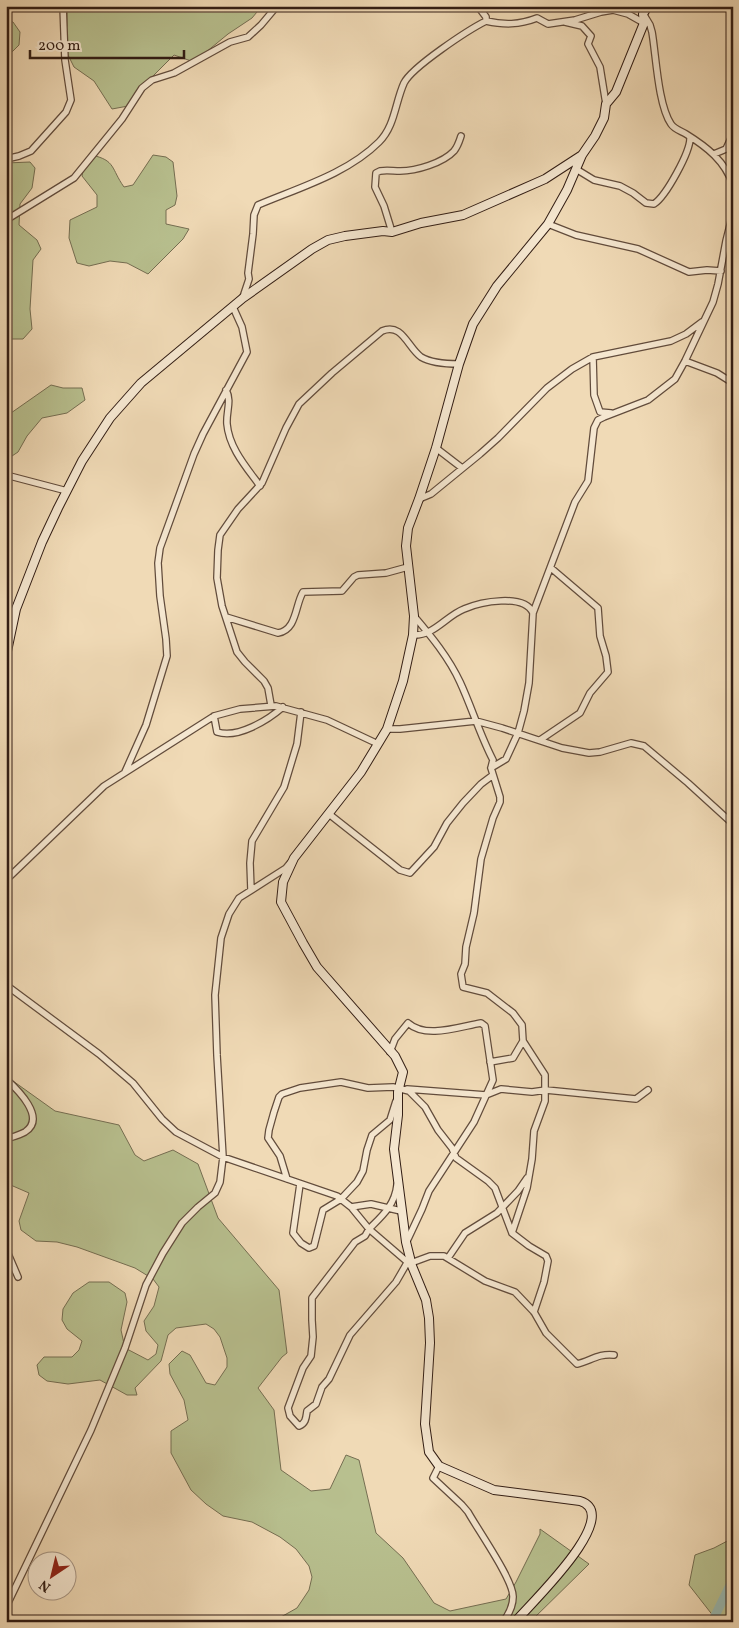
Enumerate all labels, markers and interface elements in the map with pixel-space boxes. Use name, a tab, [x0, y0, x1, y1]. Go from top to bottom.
scale bar	[30, 28, 184, 60]
text: 200 m	[38, 36, 81, 57]
north arrow	[28, 1550, 78, 1600]
text: N	[36, 1575, 55, 1596]

